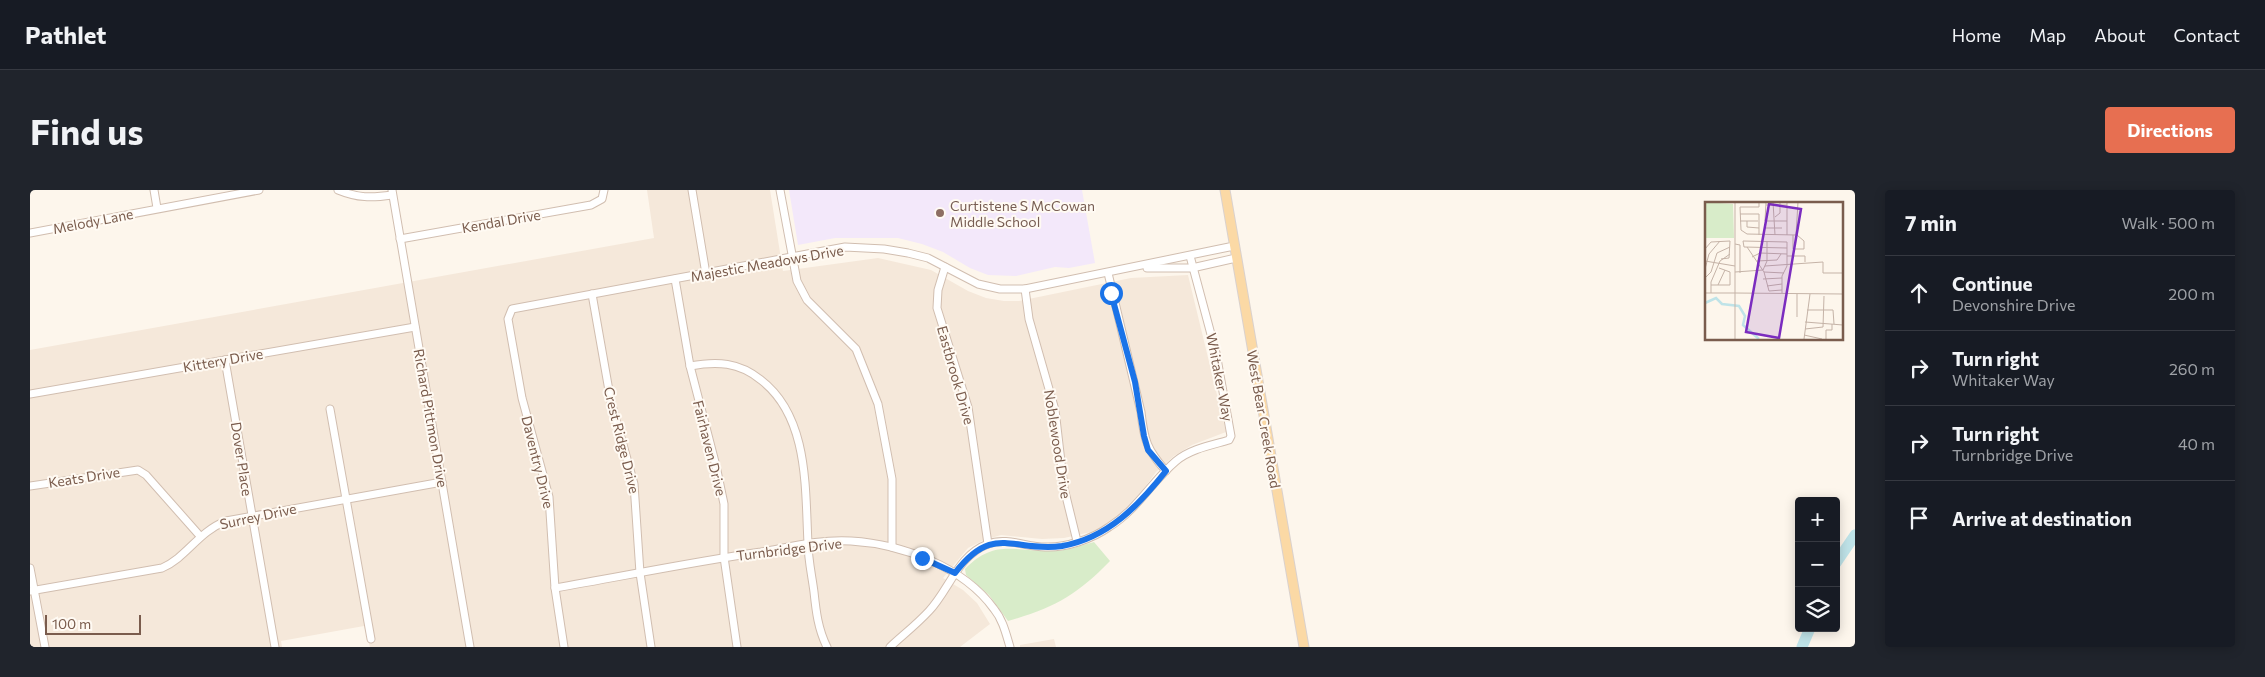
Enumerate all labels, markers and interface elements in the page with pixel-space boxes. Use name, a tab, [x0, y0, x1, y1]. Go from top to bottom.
text: Pathlet	[25, 20, 106, 49]
text: Home	[1952, 24, 2001, 46]
text: Map	[2029, 24, 2066, 46]
text: About	[2094, 24, 2146, 46]
text: Contact	[2174, 24, 2240, 46]
button: Directions	[2105, 107, 2235, 153]
text: Find us	[30, 109, 144, 152]
place label: Curtistene S McCowan Middle School	[950, 197, 1095, 230]
inset map	[1705, 202, 1842, 340]
street label: Melody Lane	[51, 205, 135, 237]
street label: Kendal Drive	[460, 206, 542, 236]
marker: Curtistene S McCowan Middle School	[934, 207, 946, 219]
text: 7 min	[1905, 210, 1957, 235]
text: Walk · 500 m	[2121, 213, 2215, 232]
street label: Majestic Meadows Drive	[689, 241, 845, 285]
text: Continue	[1952, 272, 2032, 295]
icon: ahead	[1905, 279, 1933, 307]
route start	[1100, 282, 1123, 305]
text: 200 m	[2168, 284, 2215, 303]
text: Devonshire Drive	[1952, 295, 2076, 314]
street label: Eastbrook Drive	[934, 324, 978, 426]
street label: Whitaker Way	[1203, 331, 1237, 423]
street label: Kittery Drive	[182, 345, 264, 375]
street label: Richard Pittmon Drive	[410, 347, 452, 489]
text: Turn right	[1952, 347, 2039, 370]
street label: West Bear Creek Road	[1243, 349, 1285, 489]
icon: right	[1905, 354, 1933, 382]
text: 260 m	[2169, 359, 2215, 378]
text: Whitaker Way	[1952, 370, 2055, 389]
street label: Crest Ridge Drive	[601, 385, 643, 495]
street label: Noblewood Drive	[1041, 388, 1075, 500]
street label: Fairhaven Drive	[690, 398, 730, 498]
street label: Daventry Drive	[518, 414, 558, 510]
street label: Dover Place	[228, 421, 256, 497]
text: Turn right	[1952, 422, 2039, 445]
icon: right	[1905, 429, 1933, 457]
text: 40 m	[2178, 434, 2215, 453]
text: Turnbridge Drive	[1952, 445, 2073, 464]
street label: Keats Drive	[47, 463, 121, 491]
map controls	[1795, 497, 1840, 632]
button: +	[1795, 497, 1840, 542]
street label: Surrey Drive	[218, 500, 298, 532]
icon: arrive	[1905, 504, 1933, 532]
text: Arrive at destination	[1952, 507, 2132, 530]
street label: Turnbridge Drive	[735, 534, 843, 564]
button: −	[1795, 542, 1840, 587]
route end	[911, 547, 934, 570]
button: layers	[1795, 587, 1840, 632]
scale bar	[45, 612, 141, 635]
text: 100 m	[52, 615, 91, 632]

